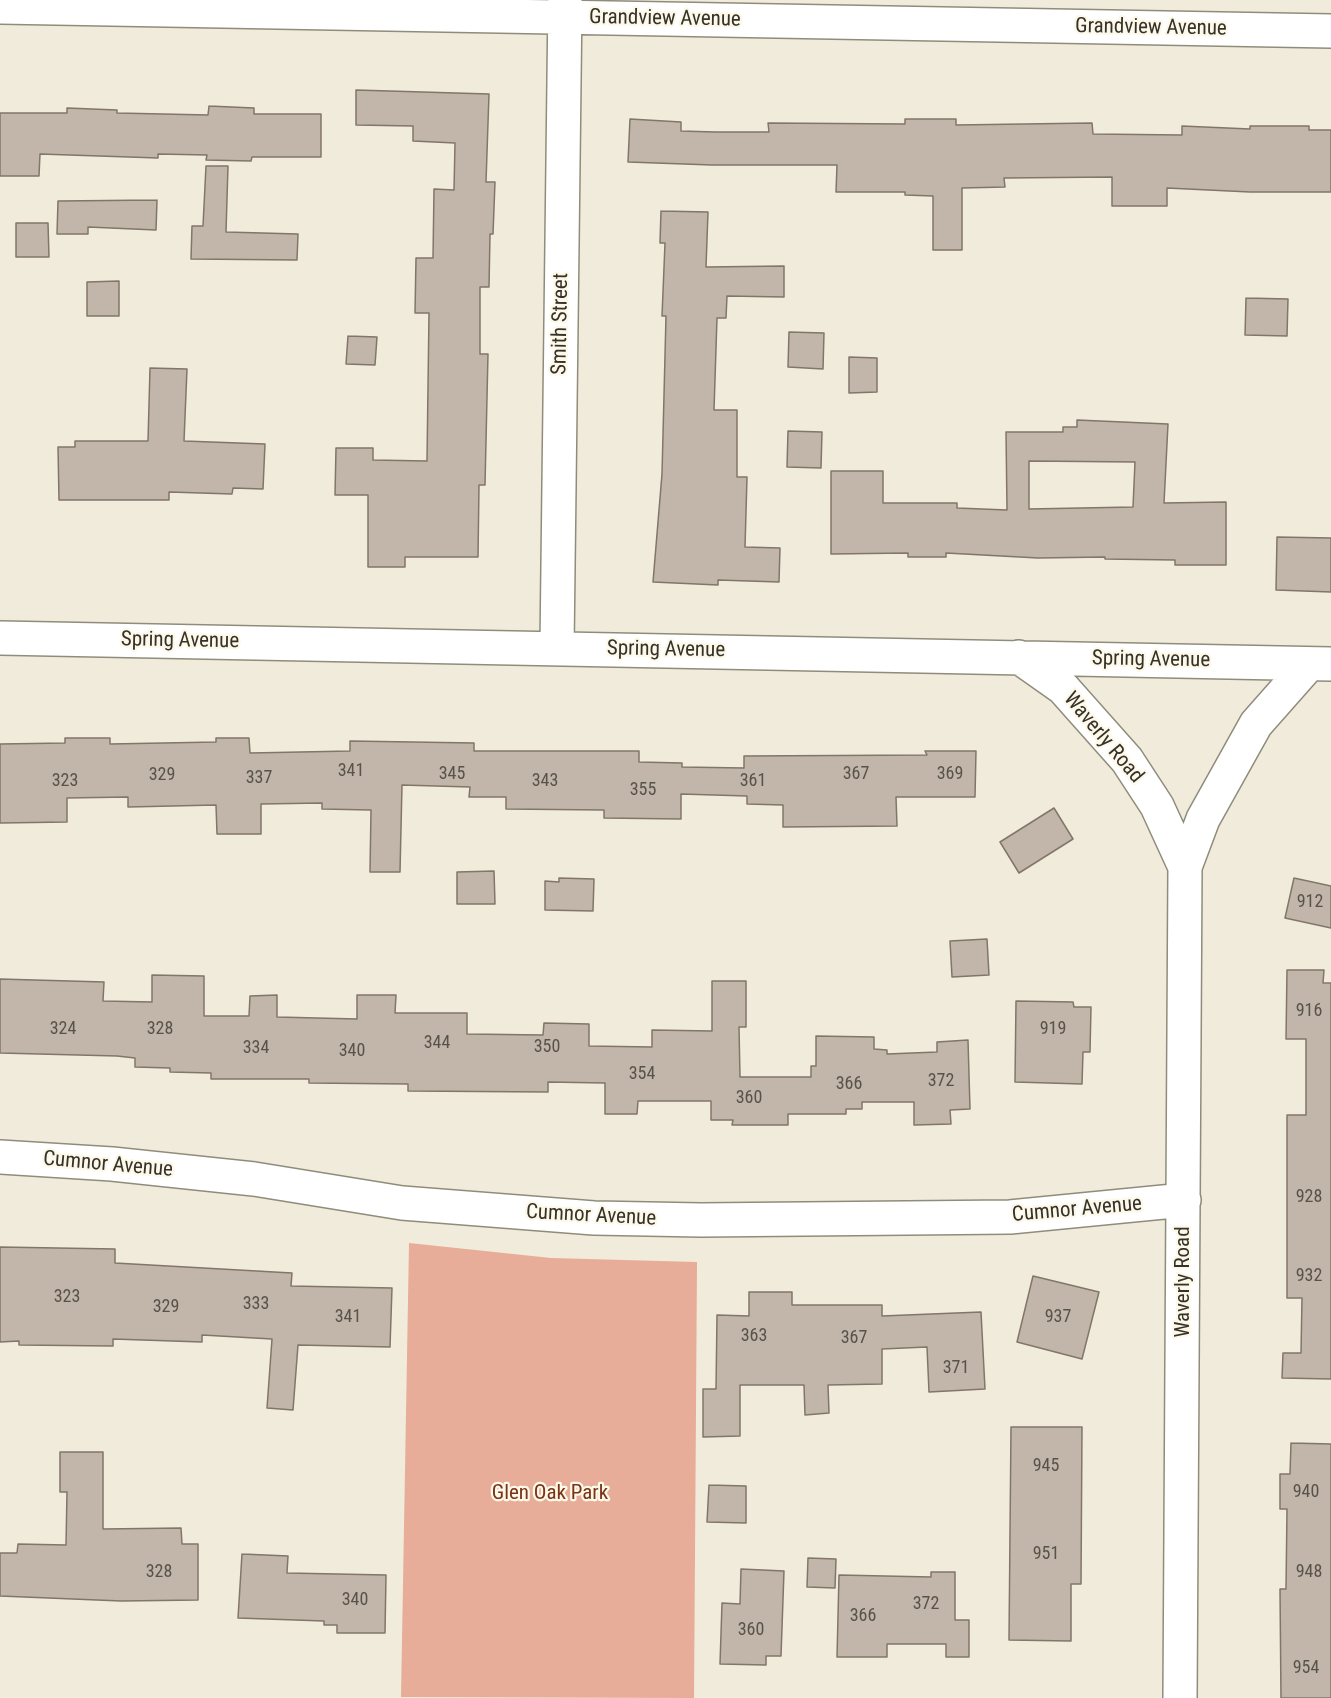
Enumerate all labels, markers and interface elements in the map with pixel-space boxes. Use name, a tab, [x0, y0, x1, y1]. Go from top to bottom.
street label: Grandview Avenue	[589, 5, 741, 33]
street label: Grandview Avenue	[1075, 14, 1227, 42]
street label: Smith Street	[548, 273, 574, 375]
street label: Spring Avenue	[121, 627, 239, 655]
street label: Spring Avenue	[607, 636, 725, 664]
street label: Spring Avenue	[1092, 646, 1210, 674]
street label: Waverly Road	[1058, 687, 1148, 789]
house number: 341	[338, 760, 364, 782]
house number: 345	[439, 763, 465, 785]
house number: 367	[843, 763, 869, 785]
house number: 369	[937, 763, 963, 785]
house number: 329	[149, 764, 175, 786]
house number: 337	[246, 767, 272, 789]
house number: 323	[52, 770, 78, 792]
house number: 343	[532, 770, 558, 792]
house number: 361	[740, 770, 766, 792]
house number: 355	[630, 779, 656, 801]
house number: 912	[1297, 891, 1323, 913]
house number: 916	[1296, 1000, 1322, 1022]
house number: 324	[50, 1018, 76, 1040]
house number: 328	[147, 1018, 173, 1040]
house number: 919	[1040, 1018, 1066, 1040]
house number: 344	[424, 1032, 450, 1054]
house number: 350	[534, 1036, 560, 1058]
house number: 334	[243, 1037, 269, 1059]
house number: 340	[339, 1040, 365, 1062]
house number: 354	[629, 1063, 655, 1085]
house number: 372	[928, 1070, 954, 1092]
house number: 366	[836, 1073, 862, 1095]
house number: 360	[736, 1087, 762, 1109]
street label: Cumnor Avenue	[42, 1147, 174, 1183]
house number: 928	[1296, 1186, 1322, 1208]
street label: Cumnor Avenue	[1011, 1192, 1143, 1228]
street label: Cumnor Avenue	[525, 1200, 657, 1232]
street label: Waverly Road	[1171, 1226, 1197, 1338]
house number: 932	[1296, 1265, 1322, 1287]
house number: 323	[54, 1286, 80, 1308]
house number: 333	[243, 1293, 269, 1315]
house number: 329	[153, 1296, 179, 1318]
house number: 341	[335, 1306, 361, 1328]
house number: 937	[1045, 1306, 1071, 1328]
house number: 363	[741, 1325, 767, 1347]
house number: 367	[841, 1327, 867, 1349]
house number: 371	[943, 1357, 969, 1379]
house number: 945	[1033, 1455, 1059, 1477]
park label: Glen Oak Park	[492, 1481, 608, 1507]
house number: 940	[1293, 1481, 1319, 1503]
house number: 951	[1033, 1543, 1059, 1565]
house number: 328	[146, 1561, 172, 1583]
house number: 948	[1296, 1561, 1322, 1583]
house number: 340	[342, 1589, 368, 1611]
house number: 372	[913, 1593, 939, 1615]
house number: 366	[850, 1605, 876, 1627]
house number: 360	[738, 1619, 764, 1641]
house number: 954	[1293, 1657, 1319, 1679]

